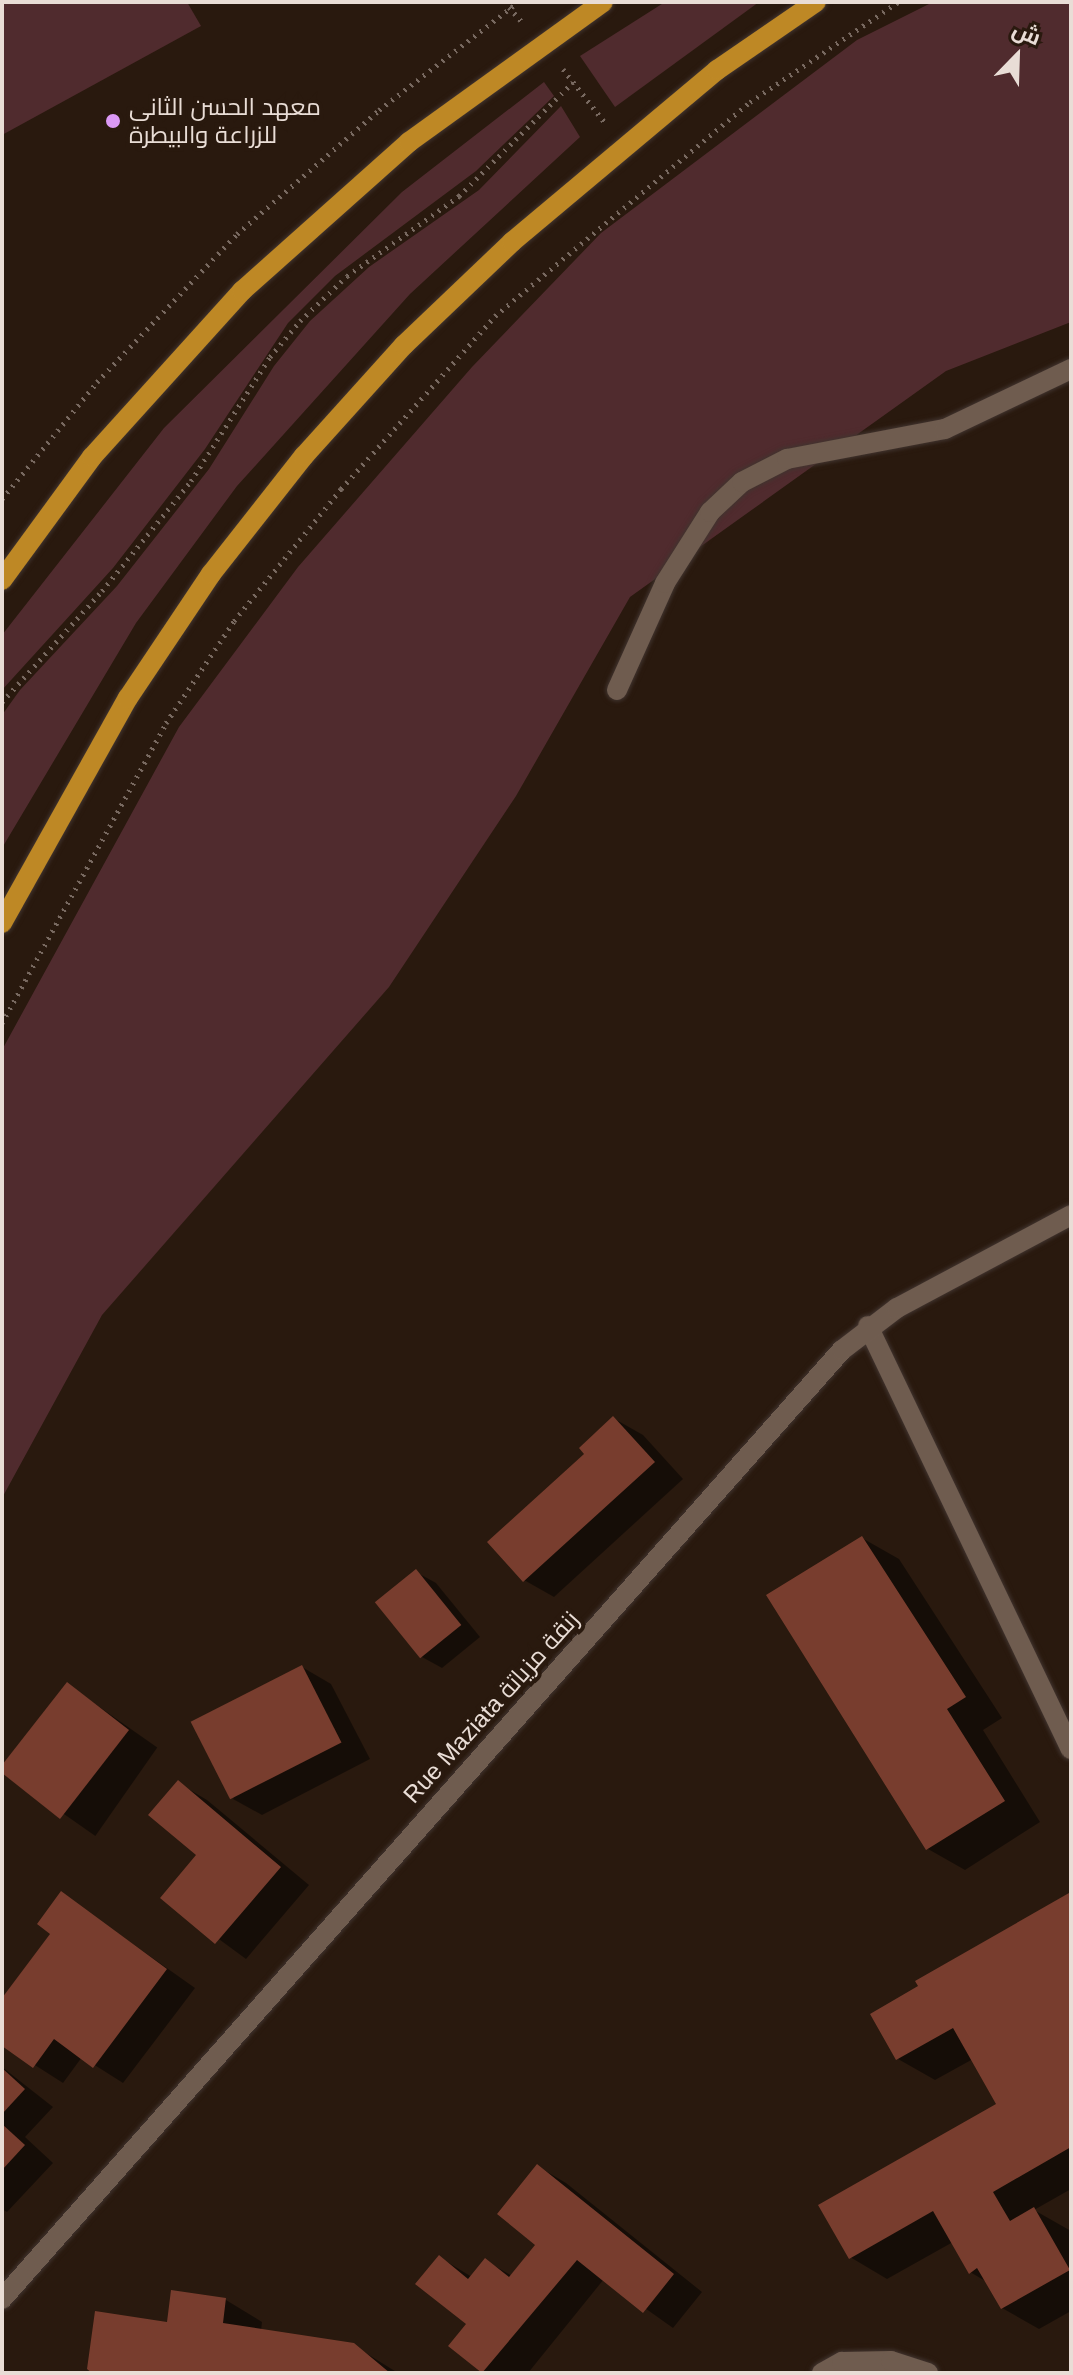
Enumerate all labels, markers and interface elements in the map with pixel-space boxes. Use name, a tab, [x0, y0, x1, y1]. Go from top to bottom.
north arrow	[977, 16, 1057, 96]
text: ش	[1009, 16, 1044, 50]
place label: معهد الحسن الثاني للزراعة والبيطرة	[129, 93, 321, 149]
marker: معهد الحسن الثاني للزراعة والبيطرة	[104, 112, 122, 130]
street label: Rue Maziata زنقة مزياتة	[397, 1605, 585, 1809]

